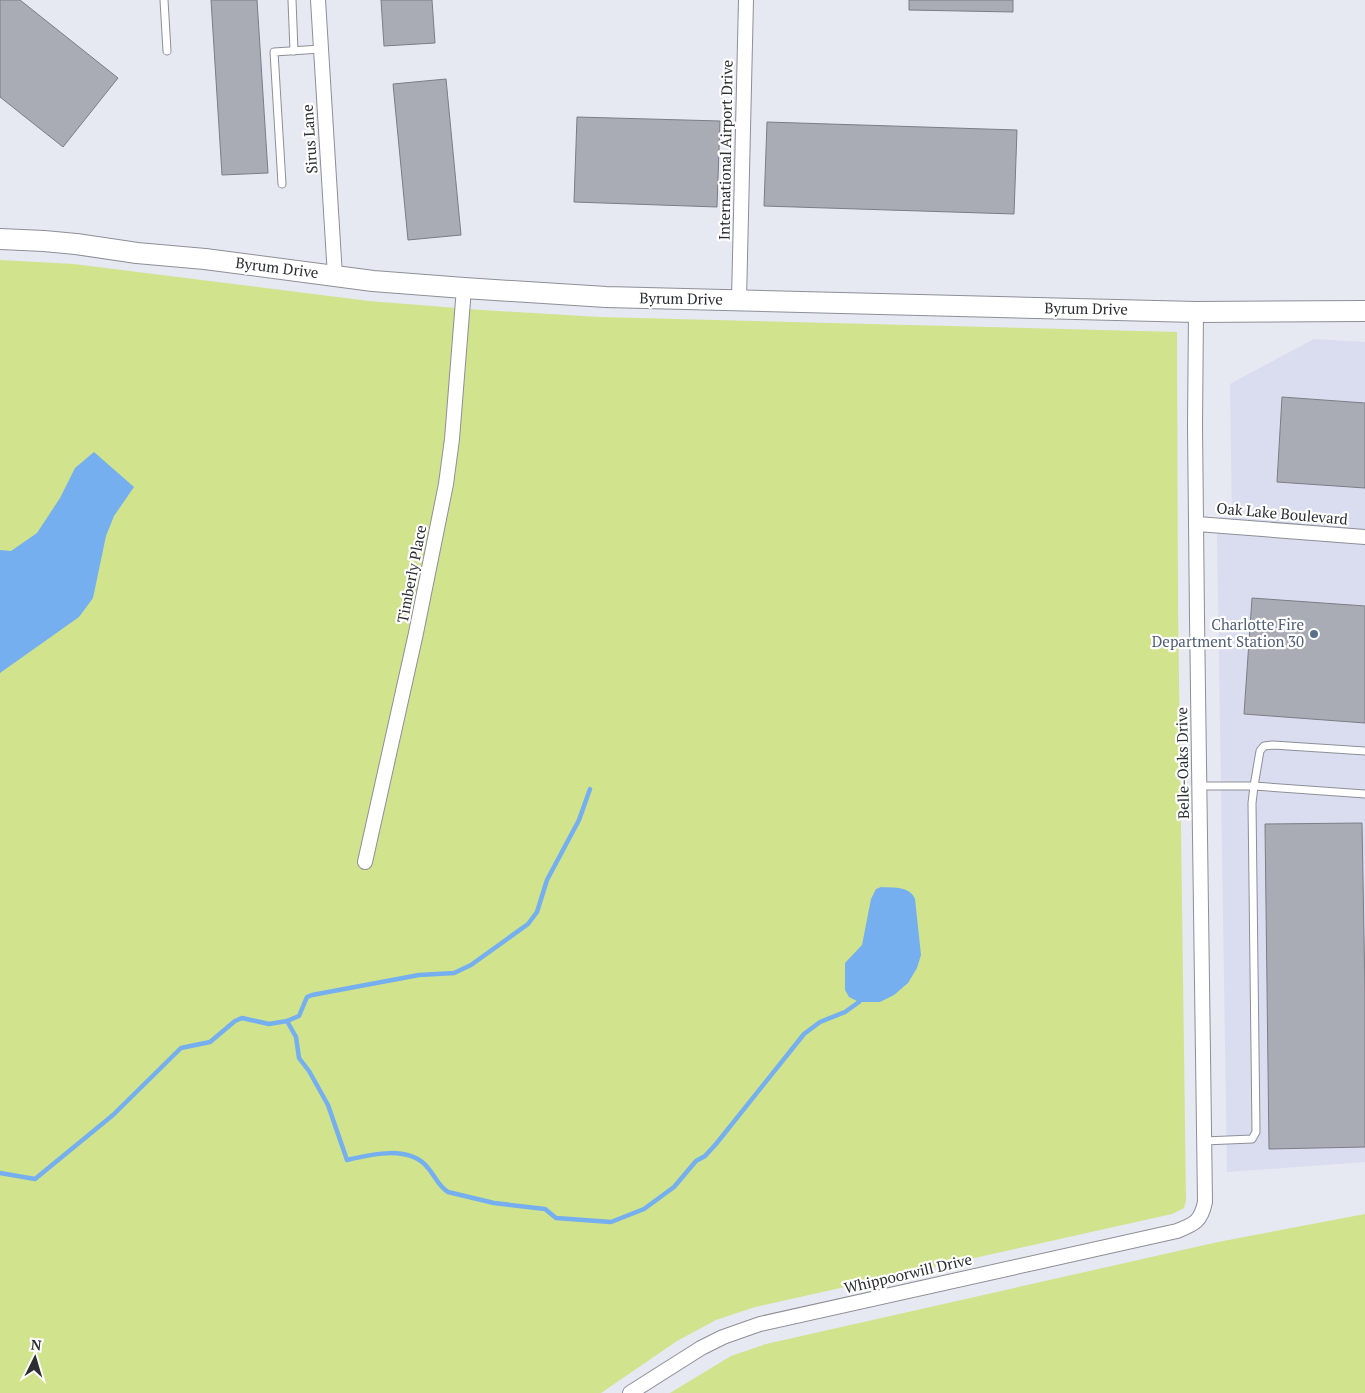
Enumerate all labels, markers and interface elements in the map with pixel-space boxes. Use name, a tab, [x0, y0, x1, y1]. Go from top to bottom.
street label: International Airport Drive	[713, 60, 737, 240]
street label: Sirus Lane	[297, 104, 321, 174]
street label: Byrum Drive	[234, 252, 320, 282]
street label: Byrum Drive	[639, 287, 723, 309]
street label: Byrum Drive	[1044, 297, 1128, 319]
street label: Oak Lake Boulevard	[1216, 497, 1349, 529]
street label: Timberly Place	[392, 523, 430, 624]
place label: Charlotte Fire Department Station 30	[1152, 614, 1304, 651]
marker: Charlotte Fire Department Station 30	[1308, 628, 1320, 640]
street label: Belle-Oaks Drive	[1171, 707, 1193, 819]
street label: Whippoorwill Drive	[842, 1249, 974, 1297]
north arrow	[10, 1333, 60, 1383]
text: N	[30, 1335, 43, 1355]

